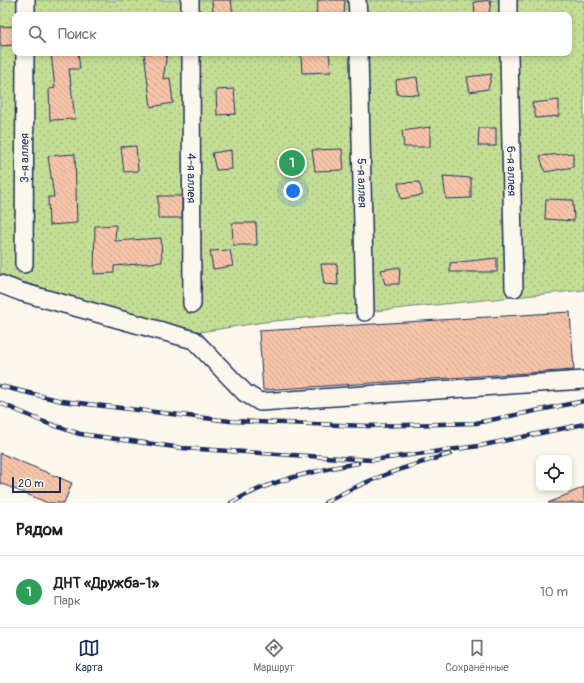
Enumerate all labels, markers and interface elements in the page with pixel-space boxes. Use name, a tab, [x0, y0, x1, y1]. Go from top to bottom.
search box	[12, 12, 572, 56]
icon: search	[26, 23, 48, 45]
text: Поиск	[58, 25, 97, 44]
street label: 3-я аллея	[17, 133, 32, 183]
street label: 6-я аллея	[503, 146, 520, 197]
pin: 1	[279, 148, 305, 178]
street label: 4-я аллея	[184, 153, 199, 203]
street label: 5-я аллея	[354, 158, 370, 208]
your location	[283, 181, 303, 201]
map controls	[536, 455, 572, 491]
button: locate	[536, 455, 572, 491]
scale bar	[12, 475, 61, 494]
text: 20 m	[18, 477, 44, 490]
text: Рядом	[16, 519, 63, 540]
text: ДНТ «Дружба-1»	[54, 574, 159, 593]
text: 1	[26, 584, 32, 600]
text: 10 m	[540, 584, 568, 600]
text: Парк	[54, 593, 81, 609]
tab: Карта	[75, 637, 103, 674]
tab: Маршрут	[253, 637, 295, 674]
tab: Сохранённые	[445, 637, 509, 674]

